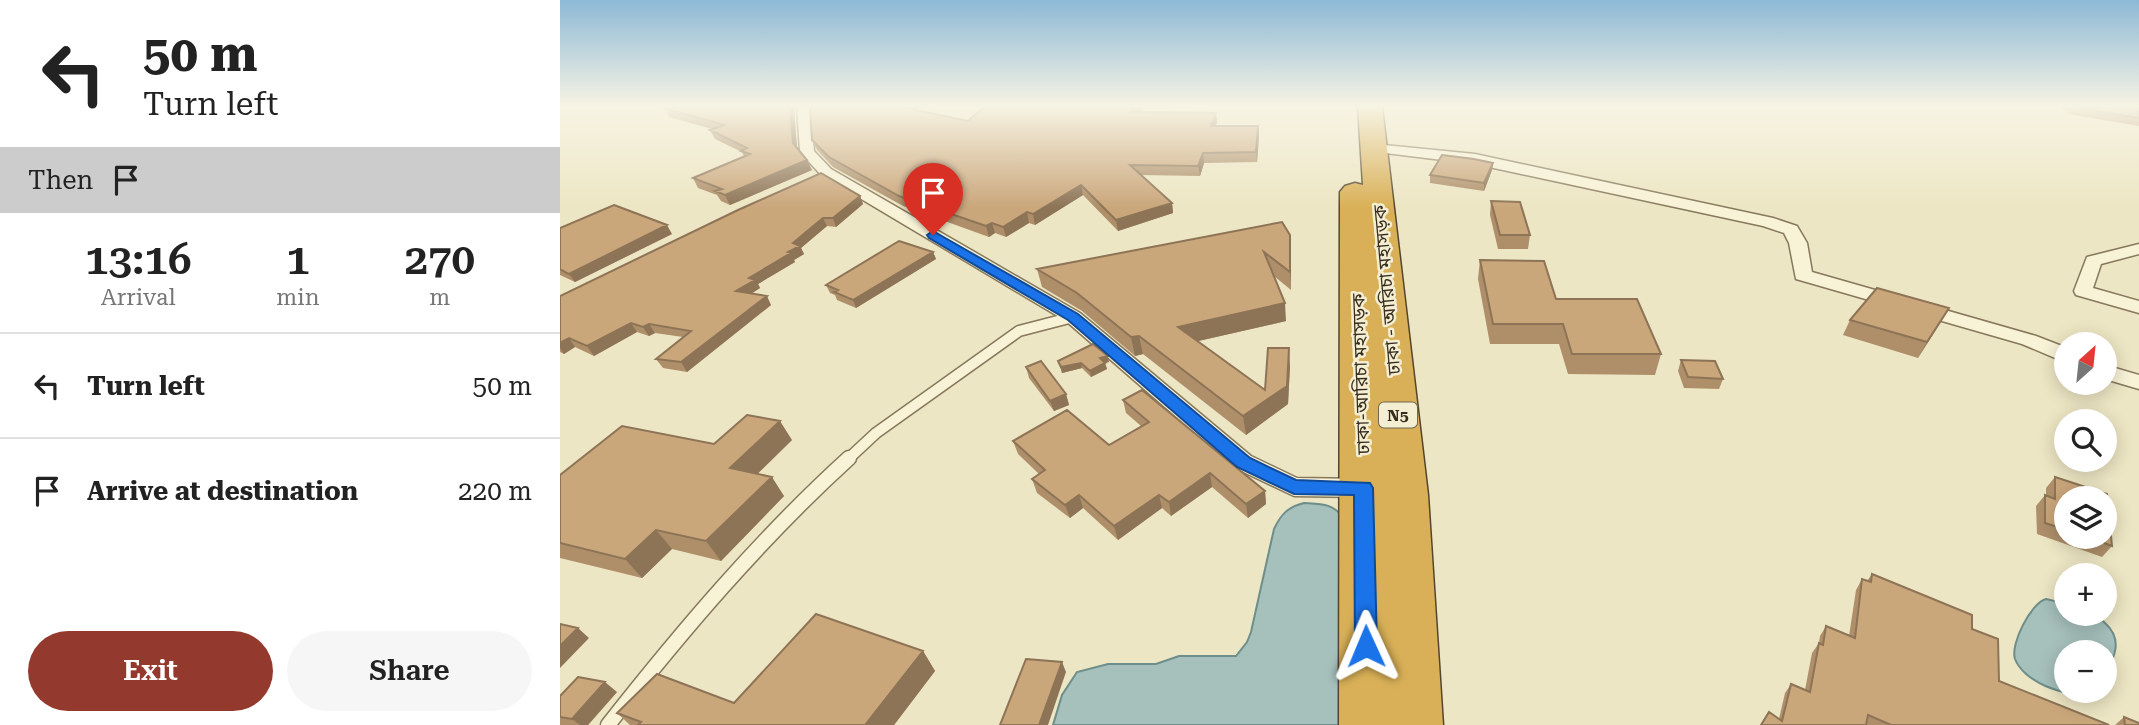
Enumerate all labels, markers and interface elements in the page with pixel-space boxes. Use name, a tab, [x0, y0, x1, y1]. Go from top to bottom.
text: 50 m	[143, 26, 258, 83]
icon: left	[28, 28, 119, 119]
text: Turn left	[143, 85, 278, 123]
icon: arrive	[107, 161, 145, 199]
pin	[903, 163, 963, 235]
text: Then	[28, 165, 93, 195]
icon: arrive	[914, 174, 952, 212]
street label: ঢাকা - আরিচা মহাসড়ক	[1369, 204, 1404, 377]
text: 13:16	[85, 235, 191, 284]
text: 1	[286, 235, 310, 284]
text: 270	[404, 235, 475, 284]
text: Arrival	[101, 284, 176, 311]
text: min	[276, 284, 320, 311]
text: m	[429, 284, 450, 311]
street label: ঢাকা-আরিচা মহাসড়ক	[1347, 293, 1374, 456]
north arrow	[2054, 332, 2118, 396]
map controls	[2054, 332, 2117, 703]
icon: left	[28, 367, 66, 405]
text: Turn left	[87, 371, 205, 401]
text: 50 m	[473, 371, 532, 401]
road number: N5	[1379, 402, 1417, 428]
button: search	[2054, 409, 2117, 472]
icon: arrive	[28, 472, 66, 510]
text: Arrive at destination	[87, 476, 358, 506]
text: 220 m	[458, 476, 532, 506]
button: layers	[2054, 486, 2117, 549]
button: +	[2054, 563, 2117, 626]
position arrow	[1329, 609, 1403, 683]
button: Exit	[28, 631, 273, 711]
button: Share	[287, 631, 532, 711]
button: −	[2054, 640, 2117, 703]

